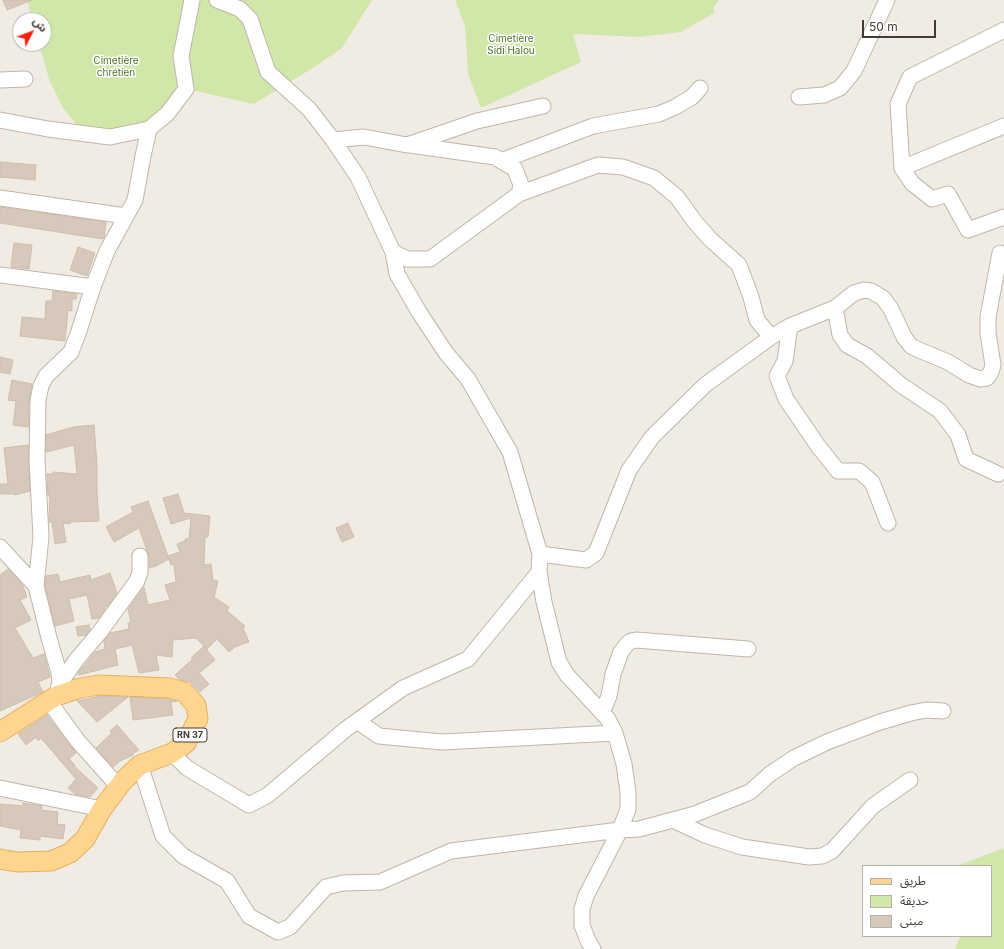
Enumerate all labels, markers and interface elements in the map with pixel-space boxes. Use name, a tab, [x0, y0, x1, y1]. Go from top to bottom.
north arrow	[12, 12, 52, 52]
scale bar	[864, 12, 938, 38]
text: ش	[30, 14, 50, 35]
text: 50 m	[869, 19, 898, 34]
park label: Cimetière Sidi Halou	[487, 33, 535, 56]
park label: Cimetière chrétien	[93, 55, 139, 78]
road number: RN 37	[173, 728, 207, 742]
legend	[862, 865, 992, 937]
text: طريق	[900, 873, 926, 888]
text: حديقة	[900, 893, 929, 908]
text: مبنى	[900, 913, 923, 928]

